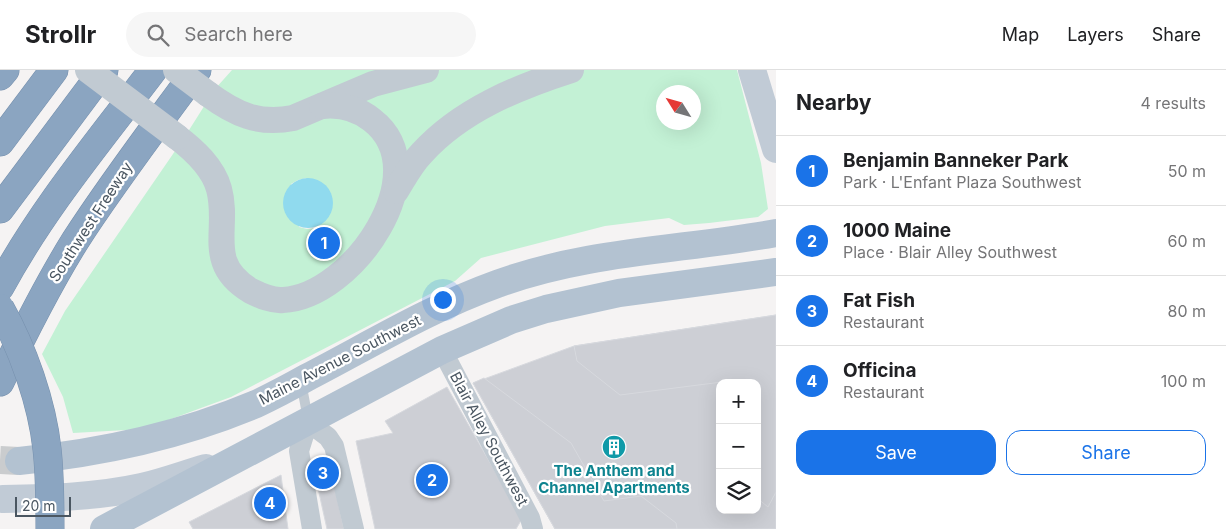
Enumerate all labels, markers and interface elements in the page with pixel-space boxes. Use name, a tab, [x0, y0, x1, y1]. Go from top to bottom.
search box	[126, 12, 476, 57]
text: Strollr	[25, 20, 96, 49]
icon: search	[144, 21, 172, 49]
text: Search here	[184, 23, 293, 46]
text: Map	[1002, 24, 1039, 45]
text: Layers	[1067, 24, 1124, 45]
text: Share	[1152, 24, 1201, 45]
north arrow	[656, 85, 701, 130]
text: Nearby	[796, 90, 871, 115]
text: 4 results	[1141, 93, 1206, 113]
text: Benjamin Banneker Park	[843, 149, 1069, 172]
street label: Southwest Freeway	[45, 158, 137, 285]
text: 1	[809, 161, 815, 181]
text: 50 m	[1168, 161, 1206, 181]
text: Park · L'Enfant Plaza Southwest	[843, 172, 1081, 192]
text: 1000 Maine	[843, 219, 951, 242]
pin: 1	[308, 224, 340, 262]
text: 2	[807, 231, 817, 251]
text: 60 m	[1167, 231, 1206, 251]
text: Place · Blair Alley Southwest	[843, 242, 1057, 262]
your location	[430, 287, 456, 313]
text: Fat Fish	[843, 289, 915, 312]
text: 3	[807, 301, 817, 321]
text: 80 m	[1167, 301, 1206, 321]
street label: Maine Avenue Southwest	[256, 310, 424, 409]
text: Restaurant	[843, 312, 924, 332]
text: Officina	[843, 359, 916, 382]
street label: Blair Alley Southwest	[446, 369, 533, 509]
text: 4	[807, 371, 817, 391]
text: 100 m	[1161, 371, 1206, 391]
map controls	[716, 379, 761, 514]
button: +	[716, 379, 761, 424]
text: Restaurant	[843, 382, 924, 402]
button: −	[716, 424, 761, 469]
button: Save	[796, 430, 996, 475]
button: Share	[1006, 430, 1206, 475]
building icon: The Anthem and Channel Apartments	[601, 434, 627, 460]
pin: 3	[307, 454, 339, 492]
pin: 2	[416, 461, 448, 499]
place label: The Anthem and Channel Apartments	[538, 461, 690, 497]
button: layers	[716, 469, 761, 514]
pin: 4	[254, 484, 286, 522]
scale bar	[15, 494, 71, 517]
text: 20 m	[22, 497, 56, 514]

